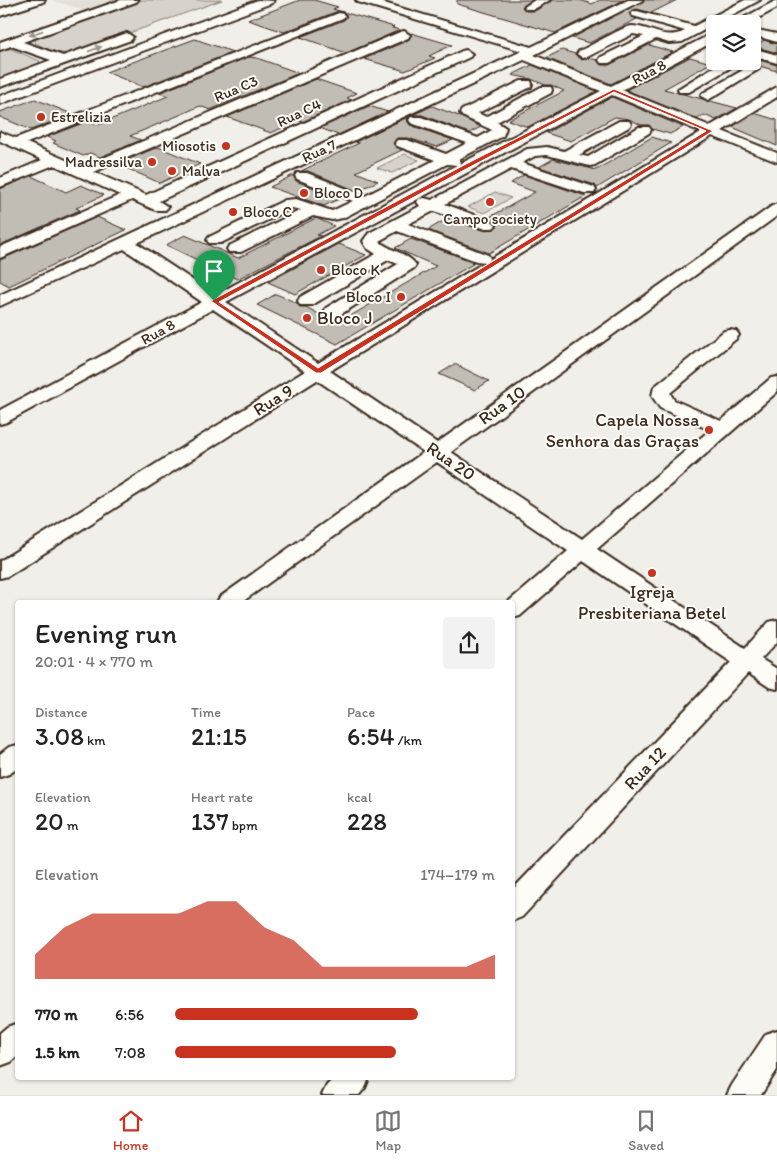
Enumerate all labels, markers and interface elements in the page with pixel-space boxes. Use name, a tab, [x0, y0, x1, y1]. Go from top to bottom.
map controls	[706, 15, 761, 70]
button: layers	[706, 15, 761, 70]
one-way arrow	[28, 29, 43, 37]
one-way arrow	[88, 45, 103, 53]
street label: Rua 8	[629, 56, 669, 88]
street label: Rua C3	[211, 72, 261, 106]
street label: Rua C4	[274, 95, 324, 131]
place label: Estrelizia	[51, 108, 111, 126]
marker: Estrelizia	[35, 111, 47, 123]
street label: Rua 7	[299, 135, 339, 167]
place label: Miosotis	[162, 137, 216, 155]
marker: Miosotis	[220, 140, 232, 152]
place label: Madressilva	[65, 153, 142, 171]
marker: Madressilva	[146, 156, 158, 168]
place label: Malva	[182, 162, 221, 180]
marker: Malva	[166, 165, 178, 177]
place label: Bloco D	[314, 184, 363, 202]
marker: Bloco D	[298, 187, 310, 199]
marker: Campo society	[484, 196, 496, 208]
place label: Bloco C	[243, 203, 292, 221]
marker: Bloco C	[227, 206, 239, 218]
place label: Campo society	[443, 210, 537, 228]
pin	[193, 250, 235, 301]
icon: arrive	[200, 257, 228, 285]
place label: Bloco K	[331, 261, 380, 279]
marker: Bloco K	[315, 264, 327, 276]
place label: Bloco I	[346, 288, 391, 306]
marker: Bloco I	[395, 291, 407, 303]
place label: Bloco J	[317, 307, 373, 329]
marker: Bloco J	[301, 312, 313, 324]
street label: Rua 8	[138, 315, 178, 349]
street label: Rua 9	[249, 379, 297, 421]
street label: Rua 10	[474, 380, 530, 430]
place label: Capela Nossa Senhora das Graças	[546, 409, 699, 452]
marker: Capela Nossa Senhora das Graças	[703, 424, 715, 436]
street label: Rua 20	[422, 437, 480, 485]
marker: Igreja Presbiteriana Betel	[646, 567, 658, 579]
place label: Igreja Presbiteriana Betel	[578, 581, 726, 624]
text: Evening run	[35, 616, 177, 650]
button: share	[443, 617, 495, 669]
text: 20:01 · 4 × 770 m	[35, 652, 153, 671]
text: Distance	[35, 704, 87, 721]
text: Time	[191, 704, 221, 721]
text: Pace	[347, 704, 375, 721]
text: 3.08	[35, 721, 84, 751]
text: 21:15	[191, 721, 247, 751]
text: 6:54	[347, 721, 395, 751]
text: km	[84, 732, 106, 749]
text: /km	[395, 732, 422, 749]
street label: Rua 12	[619, 741, 671, 794]
text: Elevation	[35, 789, 91, 806]
text: Heart rate	[191, 789, 253, 806]
text: kcal	[347, 789, 372, 806]
text: 20	[35, 806, 64, 836]
text: 137	[191, 806, 229, 836]
text: 228	[347, 806, 387, 836]
text: m	[64, 817, 79, 834]
text: bpm	[229, 817, 258, 834]
text: Elevation	[35, 865, 99, 884]
text: 174–179 m	[420, 865, 495, 884]
text: 770 m	[35, 1005, 78, 1024]
text: 6:56	[115, 1005, 144, 1024]
text: 1.5 km	[35, 1043, 80, 1062]
text: 7:08	[115, 1043, 145, 1062]
tab: Home	[113, 1107, 148, 1154]
tab: Map	[374, 1107, 402, 1154]
tab: Saved	[628, 1107, 664, 1154]

